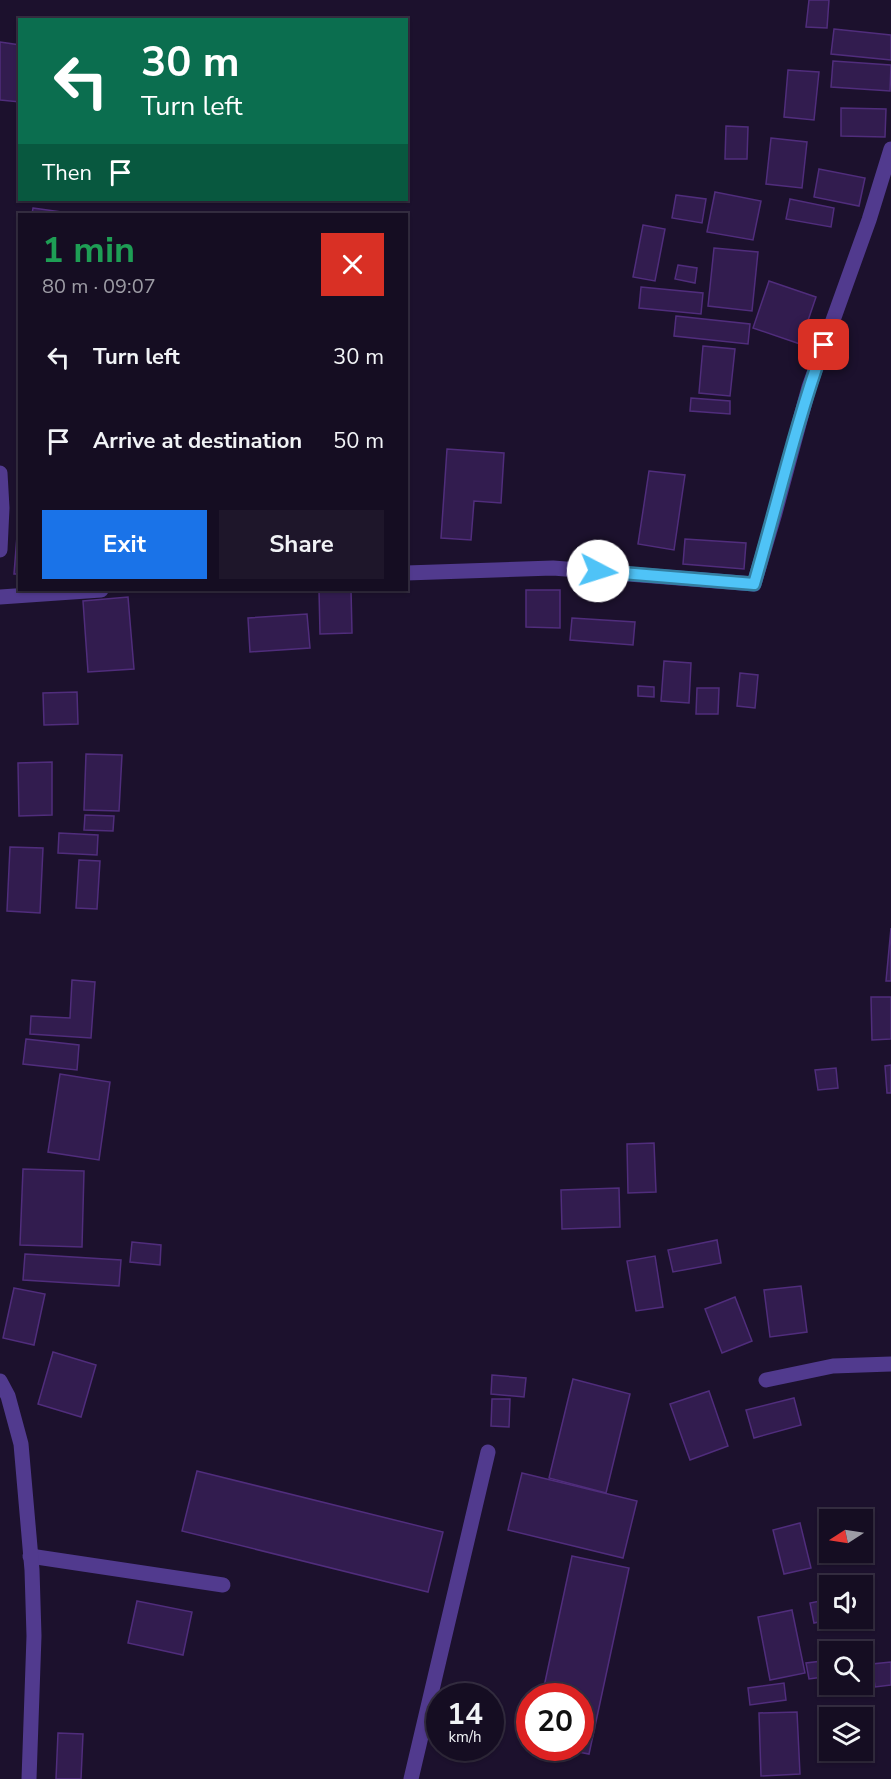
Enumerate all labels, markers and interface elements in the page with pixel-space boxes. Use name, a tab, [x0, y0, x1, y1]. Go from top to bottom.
text: 30 m	[141, 34, 240, 91]
icon: left	[42, 42, 120, 120]
text: Turn left	[141, 88, 242, 125]
icon: arrive	[104, 156, 137, 189]
text: Then	[42, 158, 92, 188]
text: 1 min	[42, 226, 135, 275]
button: close	[321, 233, 384, 296]
text: 80 m · 09:07	[42, 273, 156, 300]
pin	[798, 319, 849, 370]
icon: arrive	[807, 328, 840, 361]
icon: left	[42, 341, 75, 374]
text: Turn left	[93, 342, 180, 372]
text: 30 m	[333, 342, 384, 372]
icon: arrive	[42, 425, 75, 458]
text: Arrive at destination	[93, 426, 302, 456]
text: 50 m	[333, 426, 384, 456]
button: Exit	[42, 510, 207, 579]
button: Share	[219, 510, 384, 579]
position arrow	[566, 539, 630, 603]
north arrow	[819, 1509, 873, 1563]
map controls	[819, 1509, 873, 1761]
button: sound	[819, 1575, 873, 1629]
button: search	[819, 1641, 873, 1695]
speed limit sign: 20	[516, 1683, 594, 1761]
text: 14	[447, 1694, 483, 1735]
button: layers	[819, 1707, 873, 1761]
text: km/h	[448, 1727, 482, 1747]

